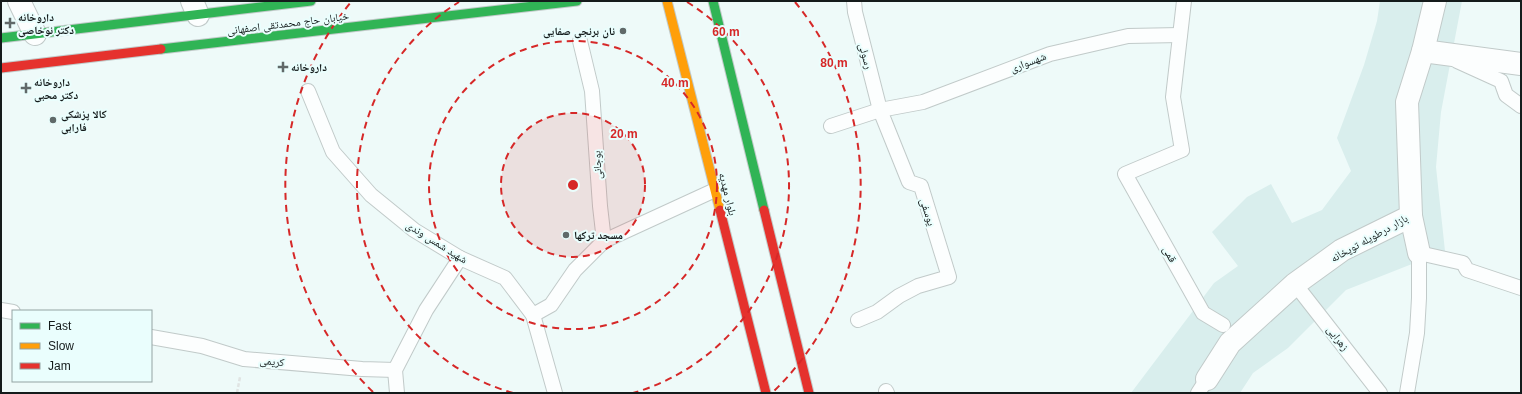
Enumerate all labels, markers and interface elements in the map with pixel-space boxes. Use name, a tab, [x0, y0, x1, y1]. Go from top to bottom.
street label: خیابان حاج محمدتقی اصفهانی	[226, 10, 350, 37]
place label: داروخانه دکتر نوخاصی	[18, 11, 74, 38]
marker: داروخانه دکتر نوخاصی	[5, 18, 15, 28]
place label: نان برنجی صفایی	[543, 25, 615, 39]
text: 60 m	[712, 25, 740, 39]
marker: نان برنجی صفایی	[618, 26, 628, 36]
street label: رسولی	[856, 42, 875, 71]
street label: شهسواری	[1008, 50, 1048, 75]
text: 80 m	[820, 56, 848, 70]
place label: داروخانه	[291, 61, 327, 74]
marker: داروخانه	[278, 62, 288, 72]
place label: داروخانه دکتر محبی	[34, 76, 78, 103]
text: 40 m	[661, 76, 689, 90]
marker: داروخانه دکتر محبی	[21, 83, 31, 93]
place label: کالا پزشکی فارابی	[61, 108, 107, 135]
marker: کالا پزشکی فارابی	[48, 115, 58, 125]
text: 20 m	[610, 127, 638, 141]
street label: بوجانی	[590, 150, 605, 180]
street label: بلوار مهدیه	[717, 171, 739, 217]
centre of rings	[566, 178, 580, 192]
street label: یوسفی	[917, 197, 938, 228]
street label: بازار درطویله توپخانه	[1328, 212, 1410, 265]
street label: شهید شمس وندی	[404, 218, 470, 266]
place label: مسجد ترکها	[574, 229, 623, 242]
marker: مسجد ترکها	[561, 230, 571, 240]
street label: قمی	[1160, 244, 1179, 265]
legend	[12, 310, 152, 382]
text: Fast	[48, 319, 72, 333]
street label: زهرایی	[1324, 323, 1351, 353]
text: Slow	[48, 339, 74, 353]
street label: کریمی	[259, 354, 285, 369]
text: Jam	[48, 359, 71, 373]

